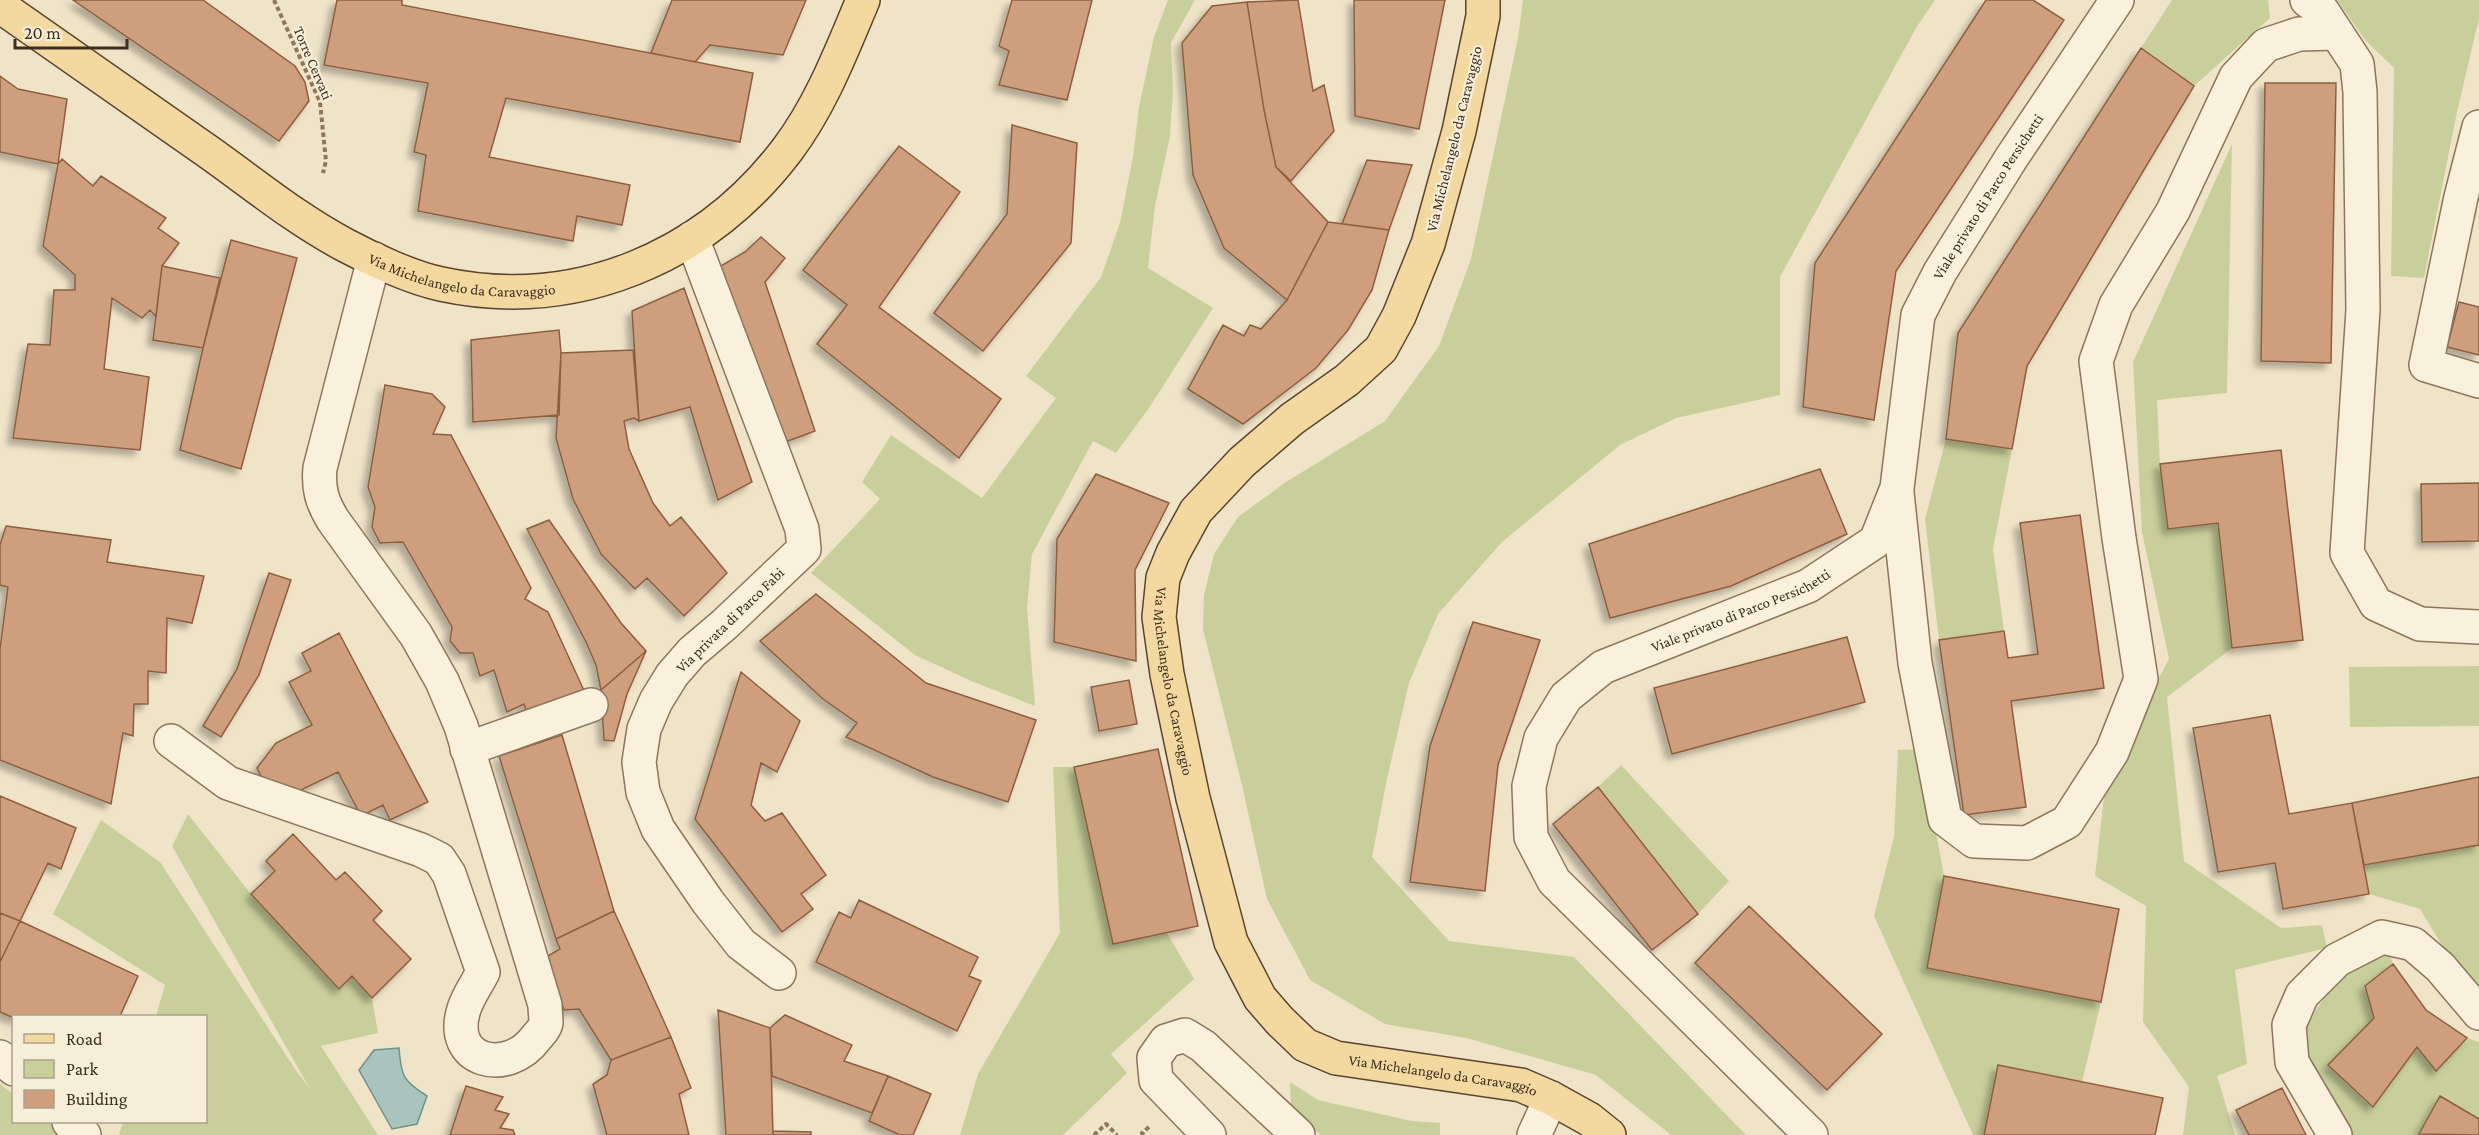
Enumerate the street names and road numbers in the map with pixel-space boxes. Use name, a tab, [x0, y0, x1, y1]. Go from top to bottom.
street label: Torre Cervati	[290, 24, 336, 102]
street label: Via Michelangelo da Caravaggio	[1423, 44, 1486, 234]
street label: Viale privato di Parco Persichetti	[1930, 111, 2046, 282]
street label: Via Michelangelo da Caravaggio	[366, 250, 556, 300]
street label: Via privata di Parco Fabi	[673, 564, 788, 676]
street label: Viale privato di Parco Persichetti	[1649, 566, 1833, 655]
street label: Via Michelangelo da Caravaggio	[1151, 586, 1196, 777]
street label: Via Michelangelo da Caravaggio	[1348, 1052, 1540, 1099]

